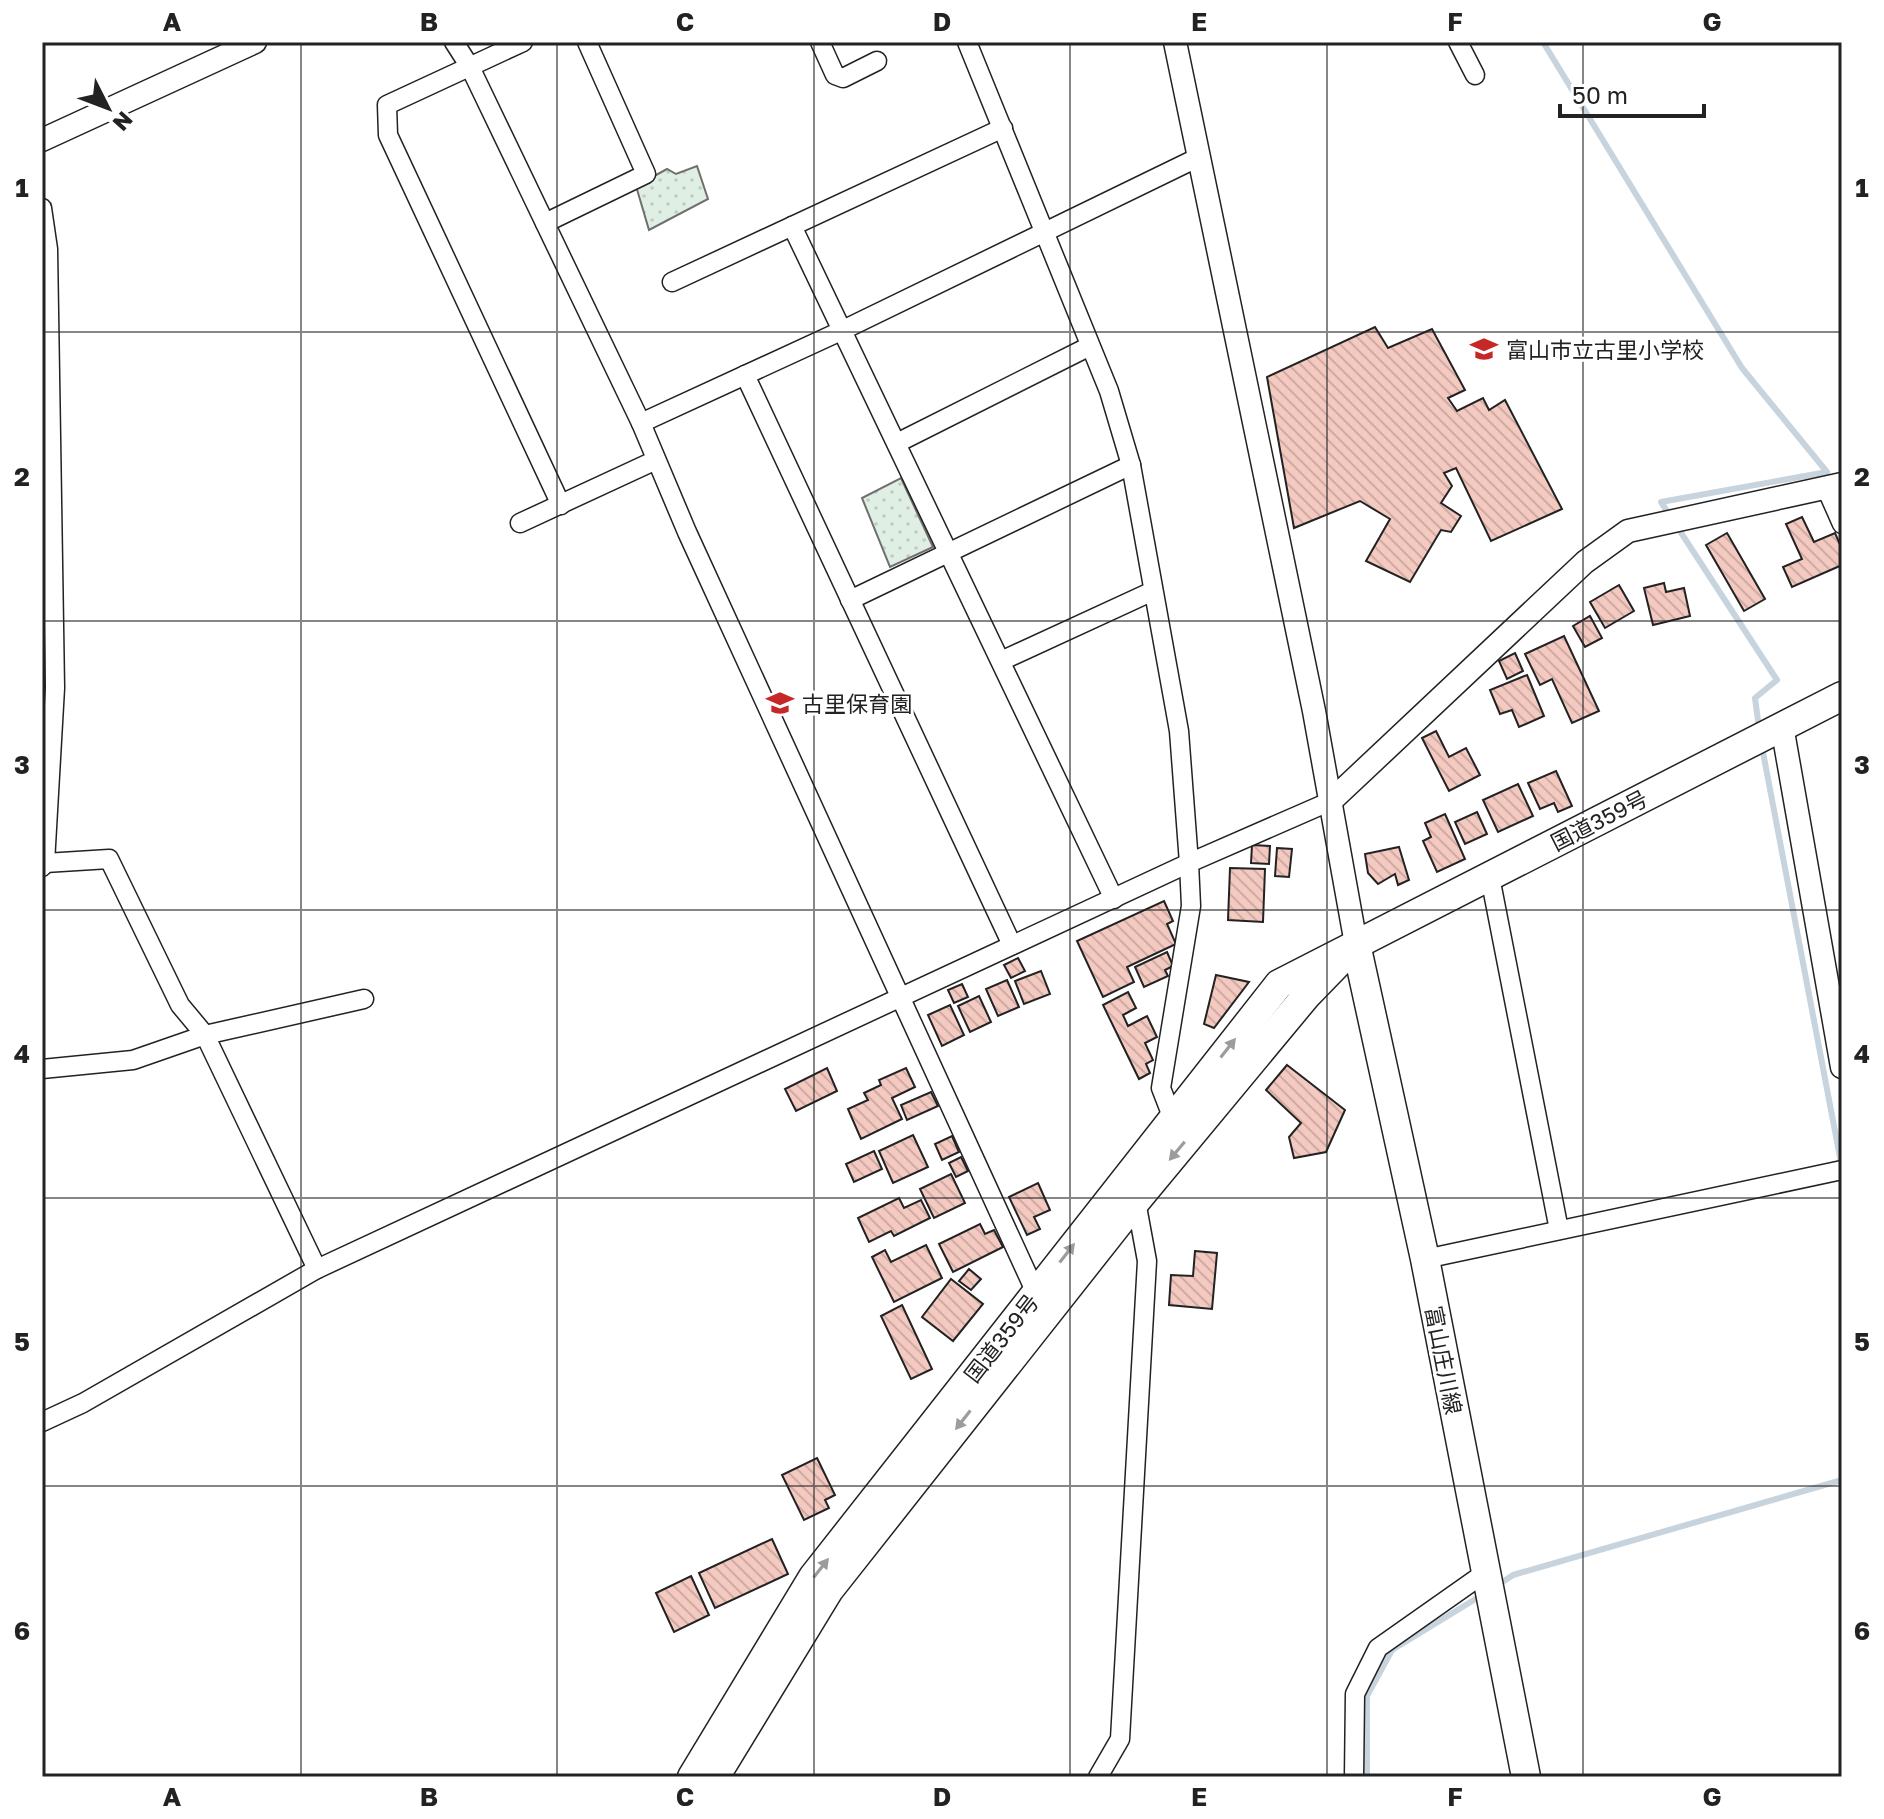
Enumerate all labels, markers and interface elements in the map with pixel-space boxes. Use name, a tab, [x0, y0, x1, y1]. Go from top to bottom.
text: A	[163, 6, 182, 37]
text: B	[420, 6, 438, 37]
text: C	[676, 6, 694, 37]
text: D	[933, 6, 951, 37]
text: E	[1191, 6, 1207, 37]
text: F	[1447, 6, 1463, 37]
text: G	[1702, 6, 1722, 37]
north arrow	[68, 68, 148, 148]
scale bar	[1560, 68, 1704, 118]
text: 50 m	[1572, 80, 1628, 109]
text: N	[108, 106, 139, 137]
text: 1	[15, 172, 29, 203]
text: 1	[1855, 172, 1869, 203]
school or university icon: 富山市立古里小学校	[1469, 334, 1499, 364]
place label: 富山市立古里小学校	[1506, 336, 1704, 363]
text: 2	[14, 461, 30, 492]
text: 2	[1854, 461, 1870, 492]
school or university icon: 古里保育園	[765, 688, 795, 718]
place label: 古里保育園	[802, 690, 912, 717]
text: 3	[14, 749, 30, 780]
text: 3	[1854, 749, 1870, 780]
street label: 国道359号	[1546, 784, 1652, 856]
text: 4	[14, 1038, 30, 1069]
one-way arrow	[1220, 1038, 1236, 1058]
text: 4	[1854, 1038, 1870, 1069]
one-way arrow	[1169, 1141, 1186, 1162]
one-way arrow	[1059, 1243, 1075, 1263]
street label: 国道359号	[958, 1288, 1044, 1388]
street label: 富山庄川線	[1420, 1303, 1468, 1417]
text: 5	[14, 1326, 30, 1357]
text: 5	[1854, 1326, 1870, 1357]
one-way arrow	[955, 1410, 972, 1430]
one-way arrow	[813, 1558, 829, 1578]
text: 6	[14, 1615, 30, 1646]
text: 6	[1854, 1615, 1870, 1646]
text: A	[163, 1781, 182, 1812]
text: B	[420, 1781, 438, 1812]
text: C	[676, 1781, 694, 1812]
text: D	[933, 1781, 951, 1812]
text: E	[1191, 1781, 1207, 1812]
text: F	[1447, 1781, 1463, 1812]
text: G	[1702, 1781, 1722, 1812]

